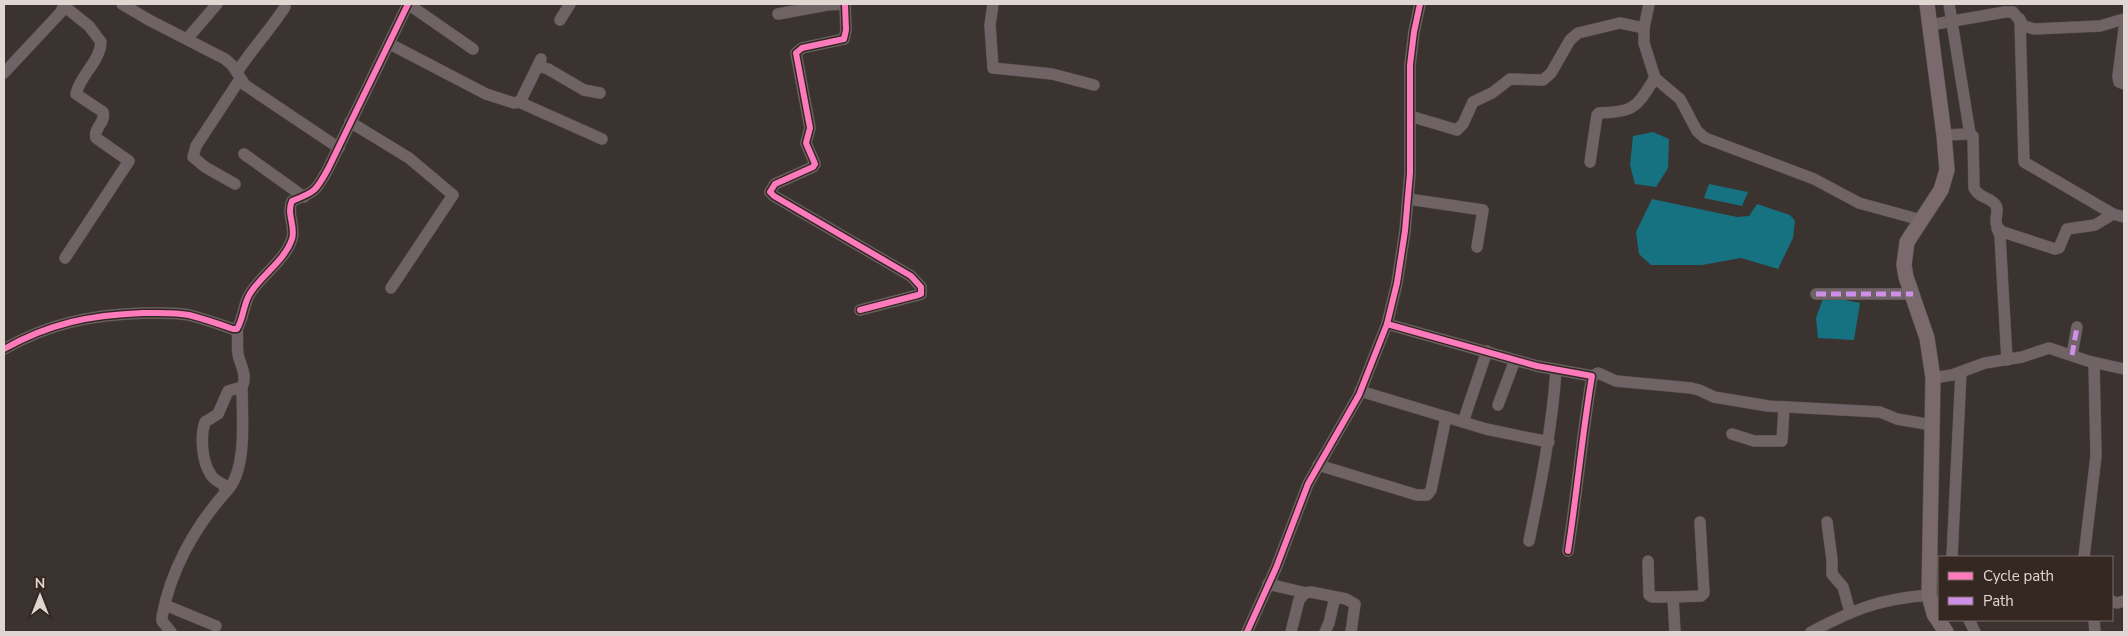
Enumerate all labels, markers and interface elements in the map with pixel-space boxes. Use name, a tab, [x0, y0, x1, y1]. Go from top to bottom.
legend	[1938, 556, 2113, 621]
text: Cycle path	[1983, 566, 2054, 586]
north arrow	[15, 571, 65, 621]
text: N	[35, 574, 45, 593]
text: Path	[1983, 591, 2014, 611]

